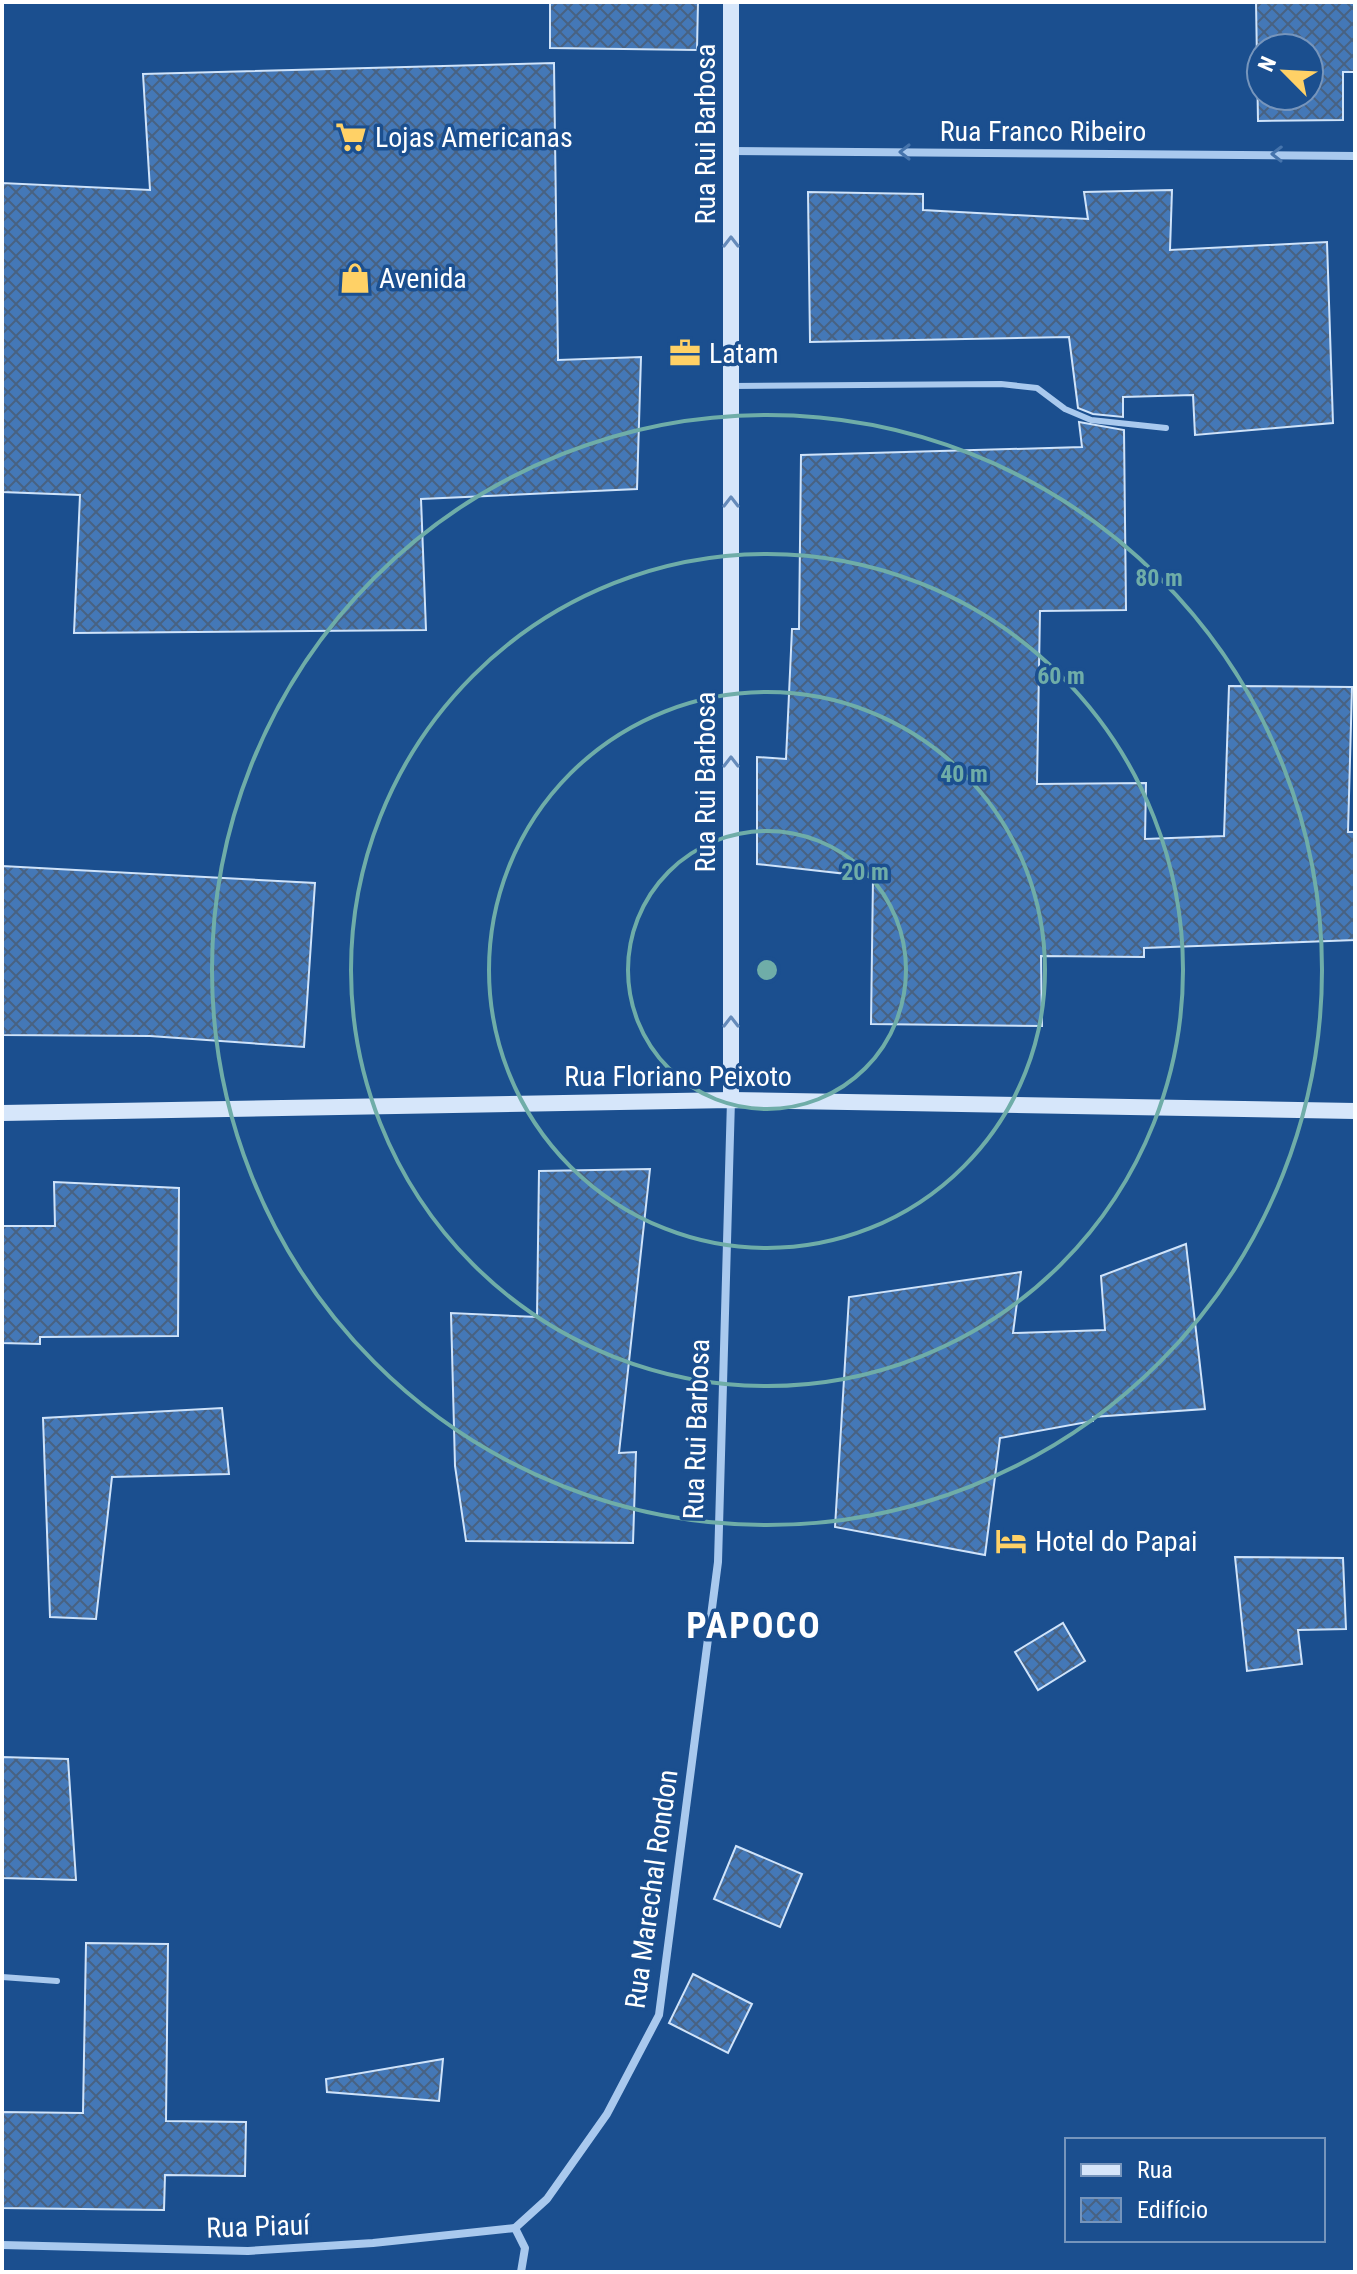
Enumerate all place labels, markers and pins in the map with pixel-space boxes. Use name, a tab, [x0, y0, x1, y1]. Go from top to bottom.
supermarket icon: Lojas Americanas	[334, 120, 368, 154]
place label: Lojas Americanas	[375, 121, 573, 154]
shop icon: Avenida	[338, 261, 372, 295]
place label: Avenida	[379, 262, 467, 295]
office icon: Latam	[668, 336, 702, 370]
place label: Latam	[709, 337, 779, 370]
centre of rings	[753, 956, 781, 984]
hotel icon: Hotel do Papai	[994, 1524, 1028, 1558]
place label: Hotel do Papai	[1035, 1525, 1197, 1558]

